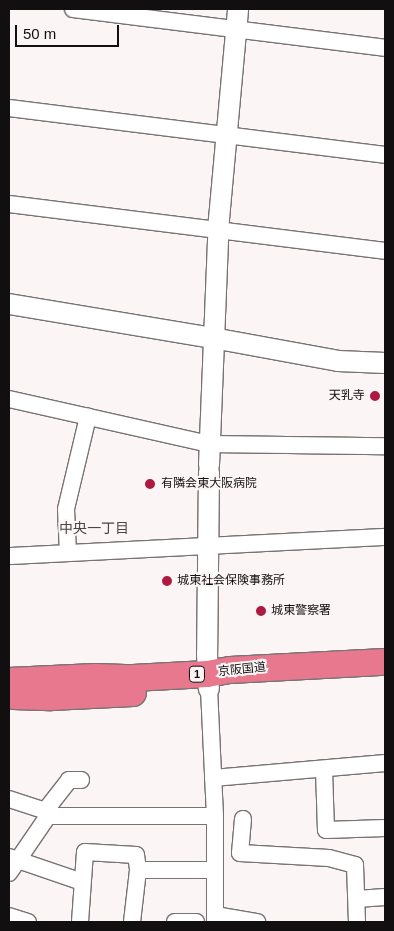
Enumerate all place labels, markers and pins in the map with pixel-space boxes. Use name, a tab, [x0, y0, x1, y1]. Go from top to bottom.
place label: 天乳寺	[329, 389, 365, 403]
marker: 天乳寺	[369, 390, 381, 402]
marker: 有隣会東大阪病院	[143, 477, 157, 491]
place label: 有隣会東大阪病院	[161, 477, 257, 491]
place label: 城東社会保険事務所	[177, 574, 285, 588]
marker: 城東社会保険事務所	[161, 575, 173, 587]
place label: 城東警察署	[271, 604, 331, 618]
marker: 城東警察署	[255, 605, 267, 617]

